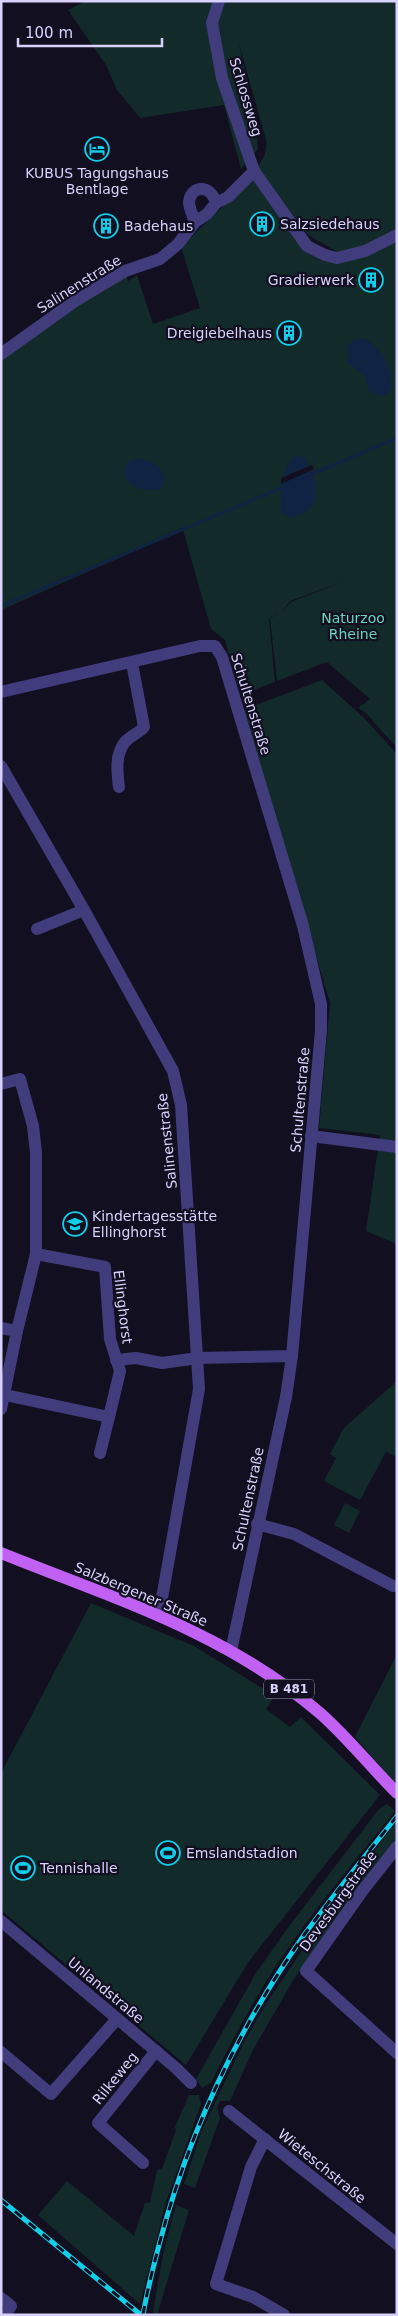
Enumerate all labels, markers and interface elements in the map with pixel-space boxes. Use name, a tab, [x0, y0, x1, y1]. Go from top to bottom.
scale bar	[18, 15, 161, 47]
text: 100 m	[25, 24, 73, 42]
street label: Schlossweg	[226, 56, 266, 138]
hotel icon: KUBUS Tagungshaus Bentlage	[84, 136, 110, 162]
place label: KUBUS Tagungshaus Bentlage	[25, 165, 169, 197]
building icon: Salzsiedehaus	[249, 211, 275, 237]
building icon: Badehaus	[93, 213, 119, 239]
place label: Salzsiedehaus	[280, 216, 380, 232]
place label: Badehaus	[124, 218, 193, 234]
street label: Salinenstraße	[34, 252, 124, 316]
building icon: Gradierwerk	[358, 267, 384, 293]
place label: Gradierwerk	[268, 272, 355, 288]
building icon: Dreigiebelhaus	[276, 320, 302, 346]
place label: Dreigiebelhaus	[167, 325, 272, 341]
park label: Naturzoo Rheine	[321, 610, 385, 642]
street label: Schultenstraße	[228, 651, 274, 757]
street label: Schultenstraße	[287, 1047, 313, 1153]
street label: Salinenstraße	[154, 1092, 180, 1190]
place label: Kindertagesstätte Ellinghorst	[92, 1208, 217, 1240]
school or university icon: Kindertagesstätte Ellinghorst	[62, 1211, 88, 1237]
street label: Ellinghorst	[111, 1269, 136, 1345]
street label: Schultenstraße	[229, 1446, 267, 1552]
street label: Salzbergener Straße	[72, 1559, 210, 1629]
road number: B 481	[264, 1680, 314, 1698]
sports icon: Emslandstadion	[155, 1840, 181, 1866]
place label: Emslandstadion	[186, 1845, 298, 1861]
street label: Devesburgstraße	[296, 1848, 380, 1954]
sports icon: Tennishalle	[10, 1855, 36, 1881]
place label: Tennishalle	[39, 1860, 118, 1876]
street label: Unlandstraße	[65, 1954, 147, 2026]
street label: Rilkeweg	[89, 2049, 141, 2107]
street label: Wieteschstraße	[275, 2126, 369, 2206]

